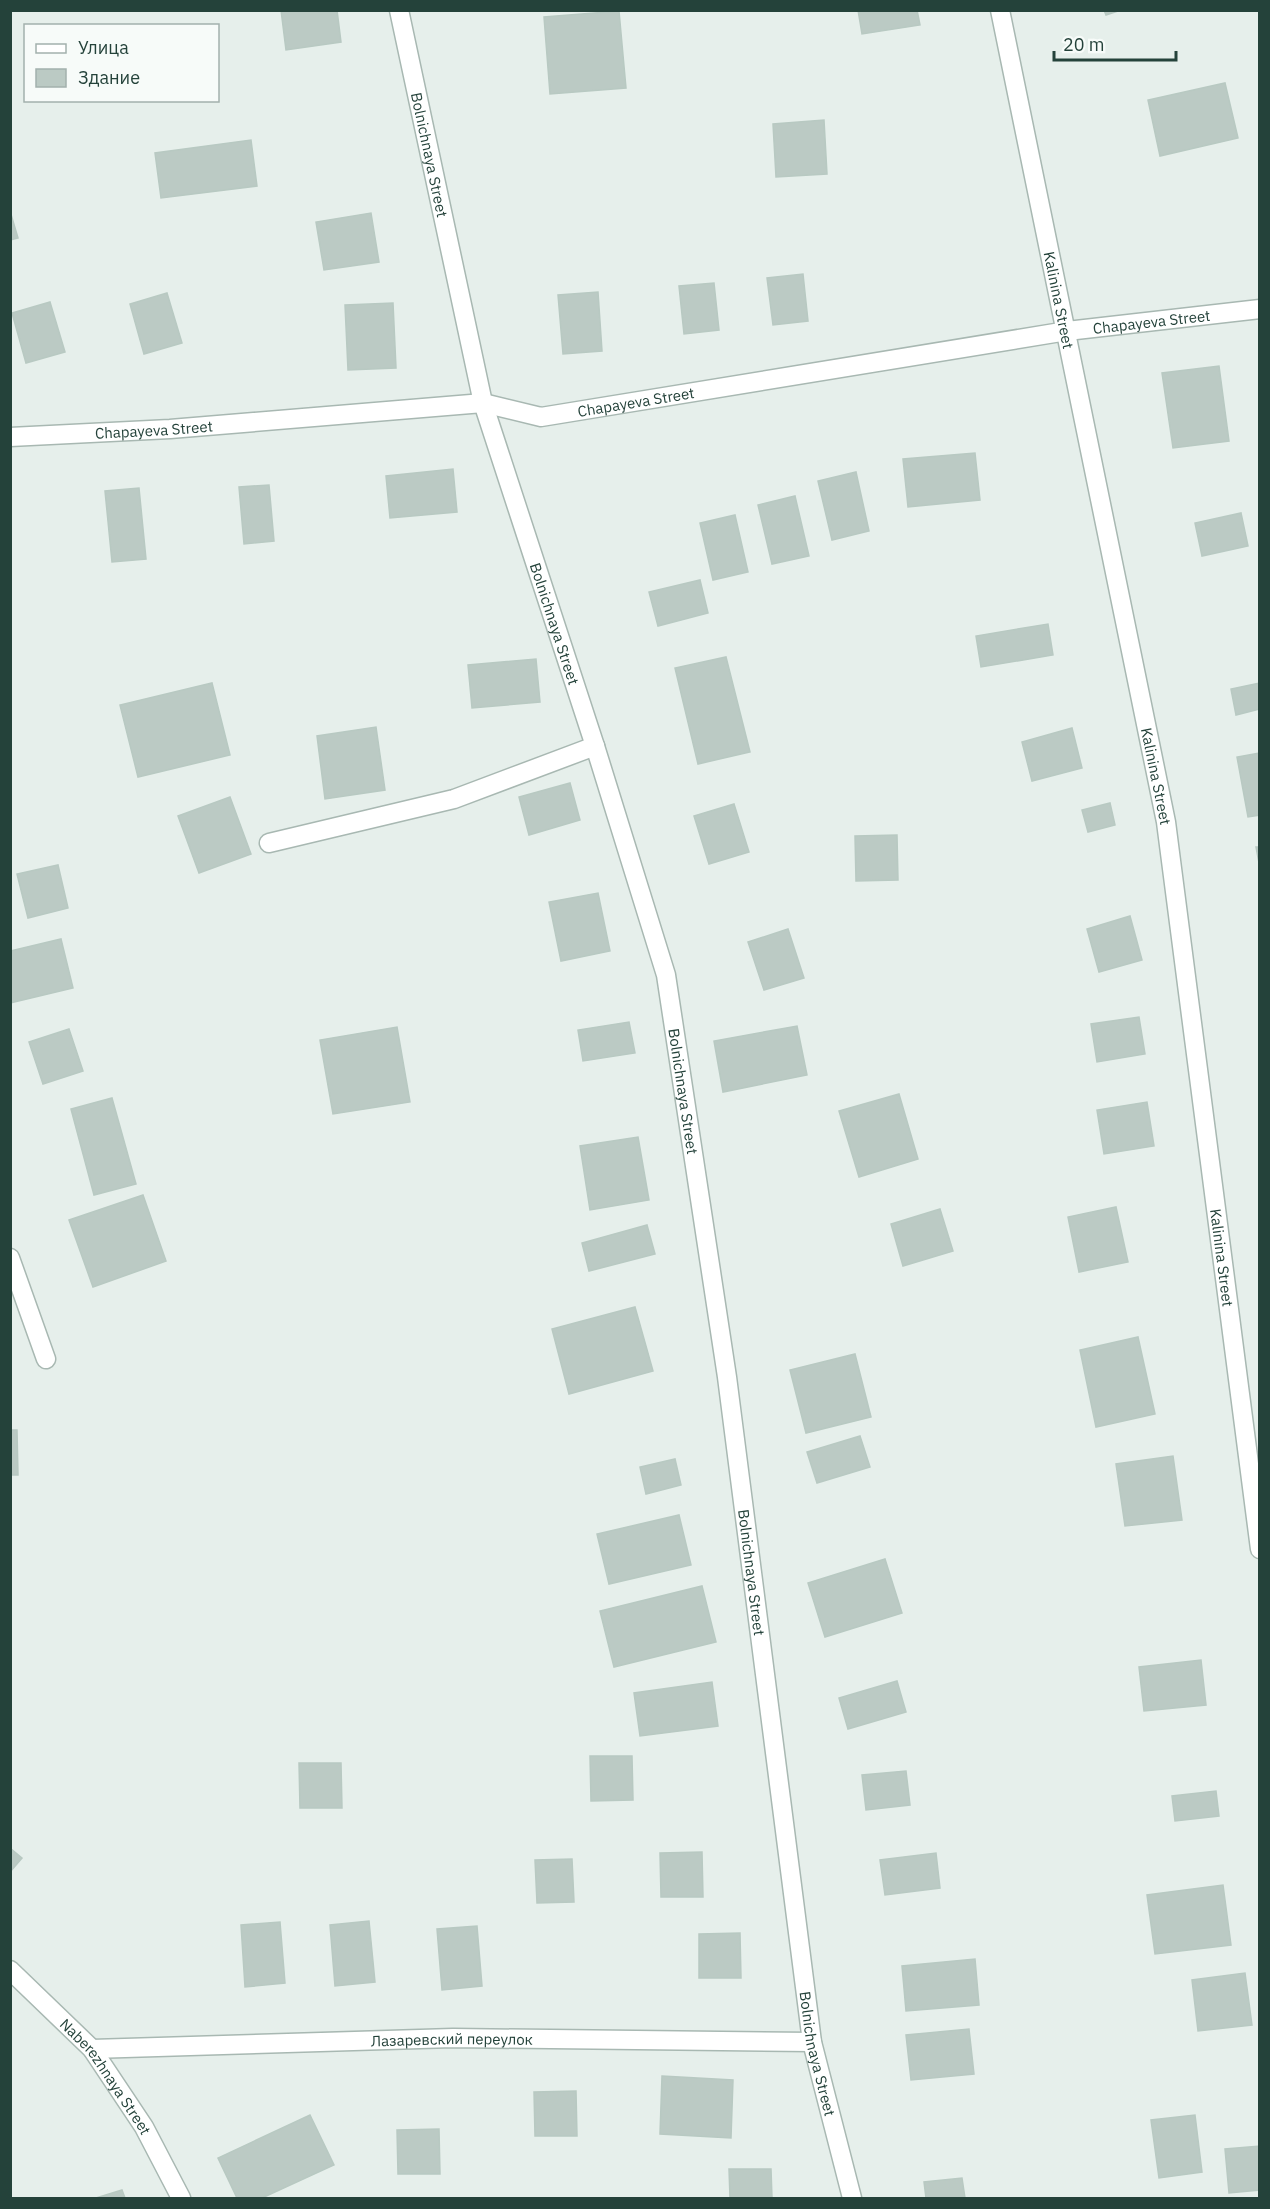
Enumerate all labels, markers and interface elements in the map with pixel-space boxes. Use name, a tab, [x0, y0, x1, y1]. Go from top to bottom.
legend	[24, 24, 219, 102]
scale bar	[1054, 24, 1176, 62]
text: 20 m	[1063, 33, 1105, 56]
text: Улица	[78, 36, 129, 59]
text: Здание	[78, 66, 140, 89]
street label: Bolnichnaya Street	[407, 91, 453, 219]
street label: Kalinina Street	[1040, 250, 1078, 350]
street label: Chapayeva Street	[1092, 305, 1211, 337]
street label: Chapayeva Street	[576, 383, 696, 420]
street label: Chapayeva Street	[94, 416, 213, 442]
street label: Bolnichnaya Street	[526, 560, 584, 687]
street label: Kalinina Street	[1137, 726, 1176, 826]
street label: Bolnichnaya Street	[665, 1027, 703, 1156]
street label: Kalinina Street	[1207, 1207, 1238, 1308]
street label: Bolnichnaya Street	[734, 1508, 769, 1637]
street label: Bolnichnaya Street	[796, 1990, 840, 2118]
street label: Naberezhnaya Street	[56, 2014, 156, 2138]
street label: Лазаревский переулок	[370, 2028, 533, 2050]

